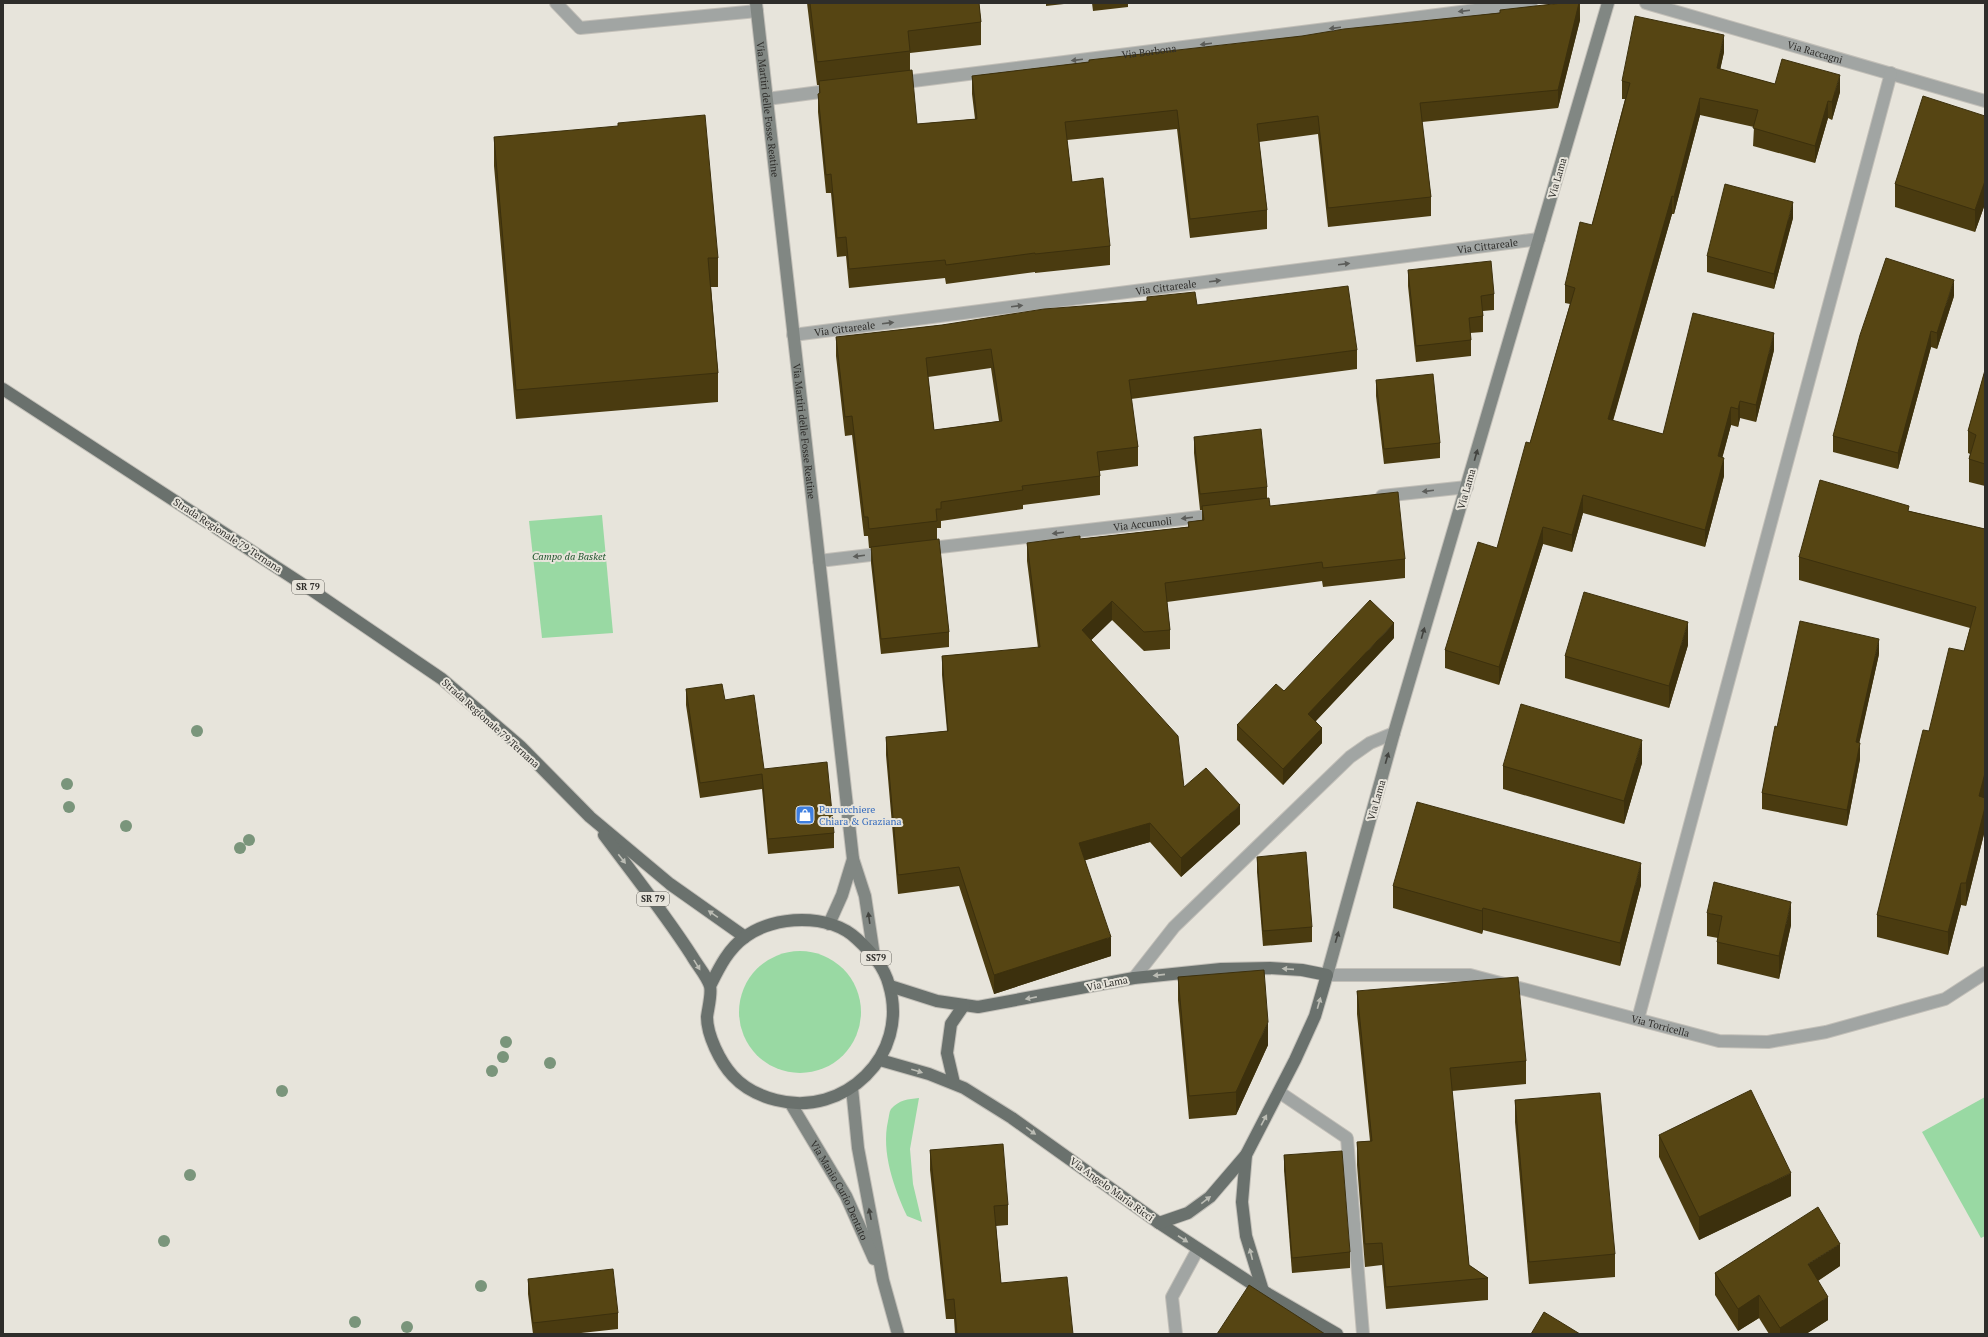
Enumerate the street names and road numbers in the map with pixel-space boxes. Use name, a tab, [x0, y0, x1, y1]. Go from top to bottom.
street label: Via Raccagni	[1786, 38, 1844, 67]
street label: Via Martiri delle Fosse Reatine	[753, 41, 782, 178]
street label: Via Borbona	[1121, 42, 1177, 62]
street label: Via Lama	[1546, 156, 1569, 200]
street label: Via Cittareale	[1456, 236, 1519, 257]
street label: Via Cittareale	[1135, 277, 1197, 298]
street label: Via Cittareale	[813, 319, 876, 339]
street label: Via Martiri delle Fosse Reatine	[790, 363, 818, 500]
street label: Via Lama	[1455, 467, 1478, 511]
street label: Strada Regionale 79 Ternana	[171, 495, 285, 575]
street label: Via Accumoli	[1113, 514, 1173, 534]
road number: SR 79	[292, 580, 324, 594]
street label: Strada Regionale 79 Ternana	[439, 676, 542, 771]
street label: Via Lama	[1365, 778, 1388, 822]
road number: SR 79	[637, 892, 669, 906]
road number: SS79	[861, 951, 891, 965]
street label: Via Lama	[1085, 973, 1129, 994]
street label: Via Torricella	[1630, 1012, 1691, 1040]
street label: Via Manio Curio Dentato	[807, 1138, 871, 1243]
street label: Via Angelo Maria Ricci	[1067, 1155, 1156, 1224]

